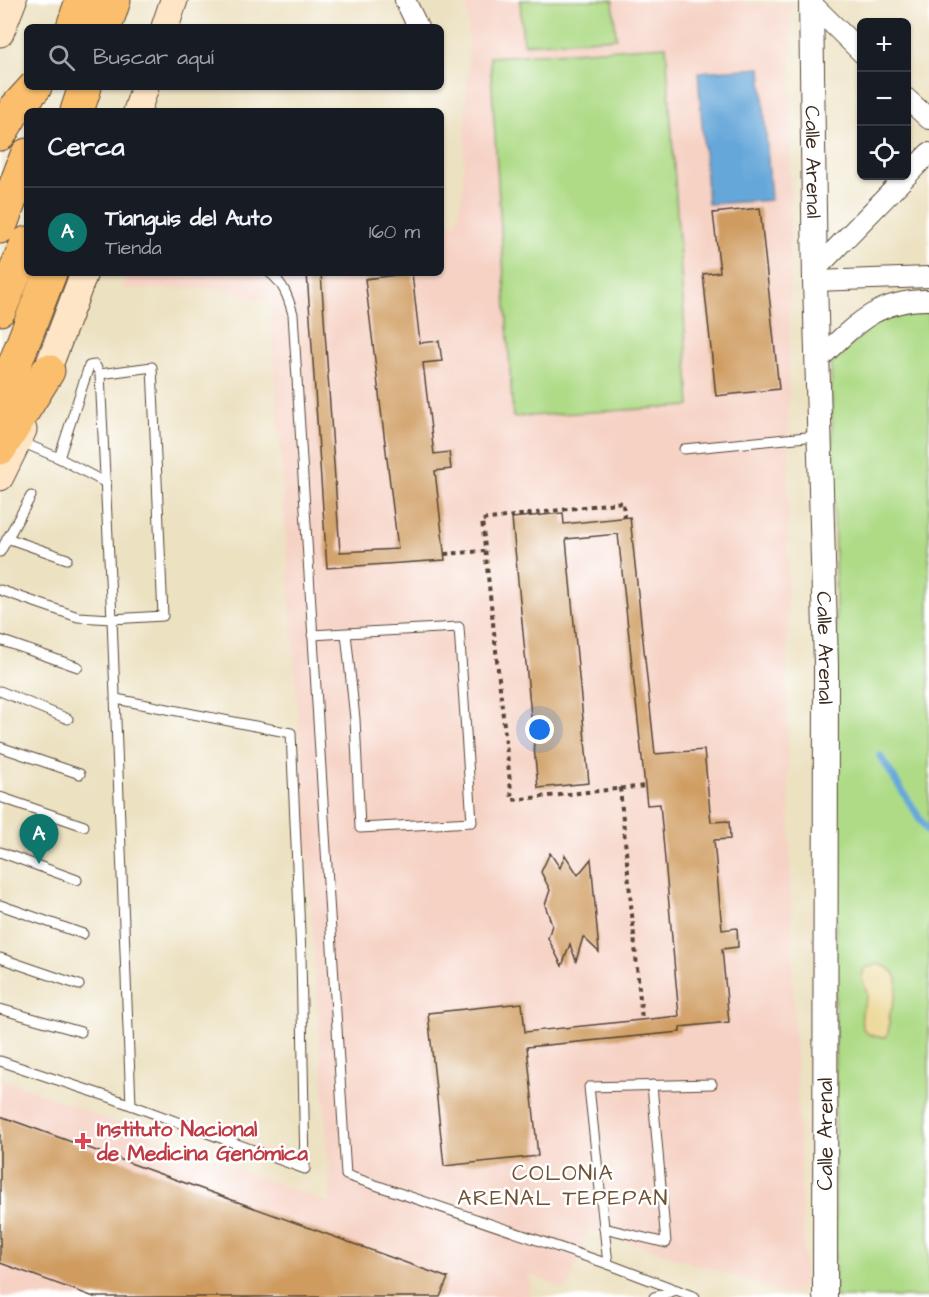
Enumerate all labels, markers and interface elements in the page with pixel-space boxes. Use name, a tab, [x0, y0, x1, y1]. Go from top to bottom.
map controls	[857, 18, 911, 180]
button: +	[857, 18, 911, 72]
search box	[24, 24, 444, 90]
icon: search	[45, 41, 78, 74]
text: Buscar aquí	[93, 42, 214, 73]
button: −	[857, 72, 911, 126]
street label: Calle Arenal	[798, 105, 828, 219]
button: locate	[857, 126, 911, 180]
text: Cerca	[48, 129, 125, 165]
text: Tianguis del Auto	[105, 203, 272, 234]
text: A	[61, 218, 74, 246]
text: 160 m	[369, 218, 420, 246]
text: Tienda	[105, 234, 162, 262]
street label: Calle Arenal	[809, 591, 840, 704]
your location	[525, 715, 554, 744]
pin: A	[20, 814, 58, 864]
street label: Calle Arenal	[811, 1078, 840, 1190]
place label: Instituto Nacional de Medicina Genómica	[96, 1115, 308, 1168]
marker: Instituto Nacional de Medicina Genómica	[74, 1132, 92, 1150]
district label: COLONIA ARENAL TEPEPAN	[457, 1158, 669, 1214]

